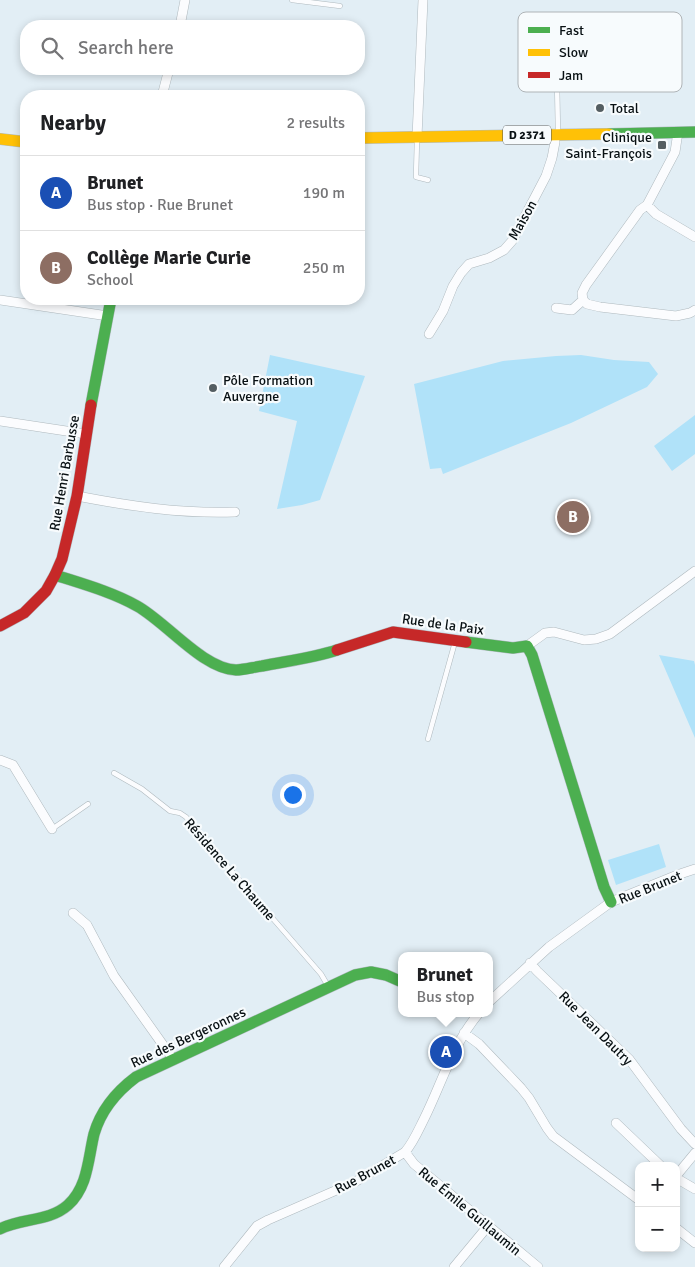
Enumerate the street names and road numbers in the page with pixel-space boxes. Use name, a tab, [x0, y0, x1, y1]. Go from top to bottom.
road number: D 2371	[503, 126, 551, 144]
street label: Maison	[505, 197, 540, 243]
street label: Rue Henri Barbusse	[46, 414, 83, 532]
street label: Rue de la Paix	[401, 610, 486, 639]
street label: Résidence La Chaume	[181, 815, 279, 924]
street label: Rue Brunet	[616, 867, 684, 908]
street label: Rue Jean Dautry	[555, 988, 636, 1069]
street label: Rue des Bergeronnes	[128, 1003, 248, 1072]
street label: Rue Brunet	[332, 1151, 399, 1198]
street label: Rue Émile Guillaumin	[415, 1164, 524, 1259]

